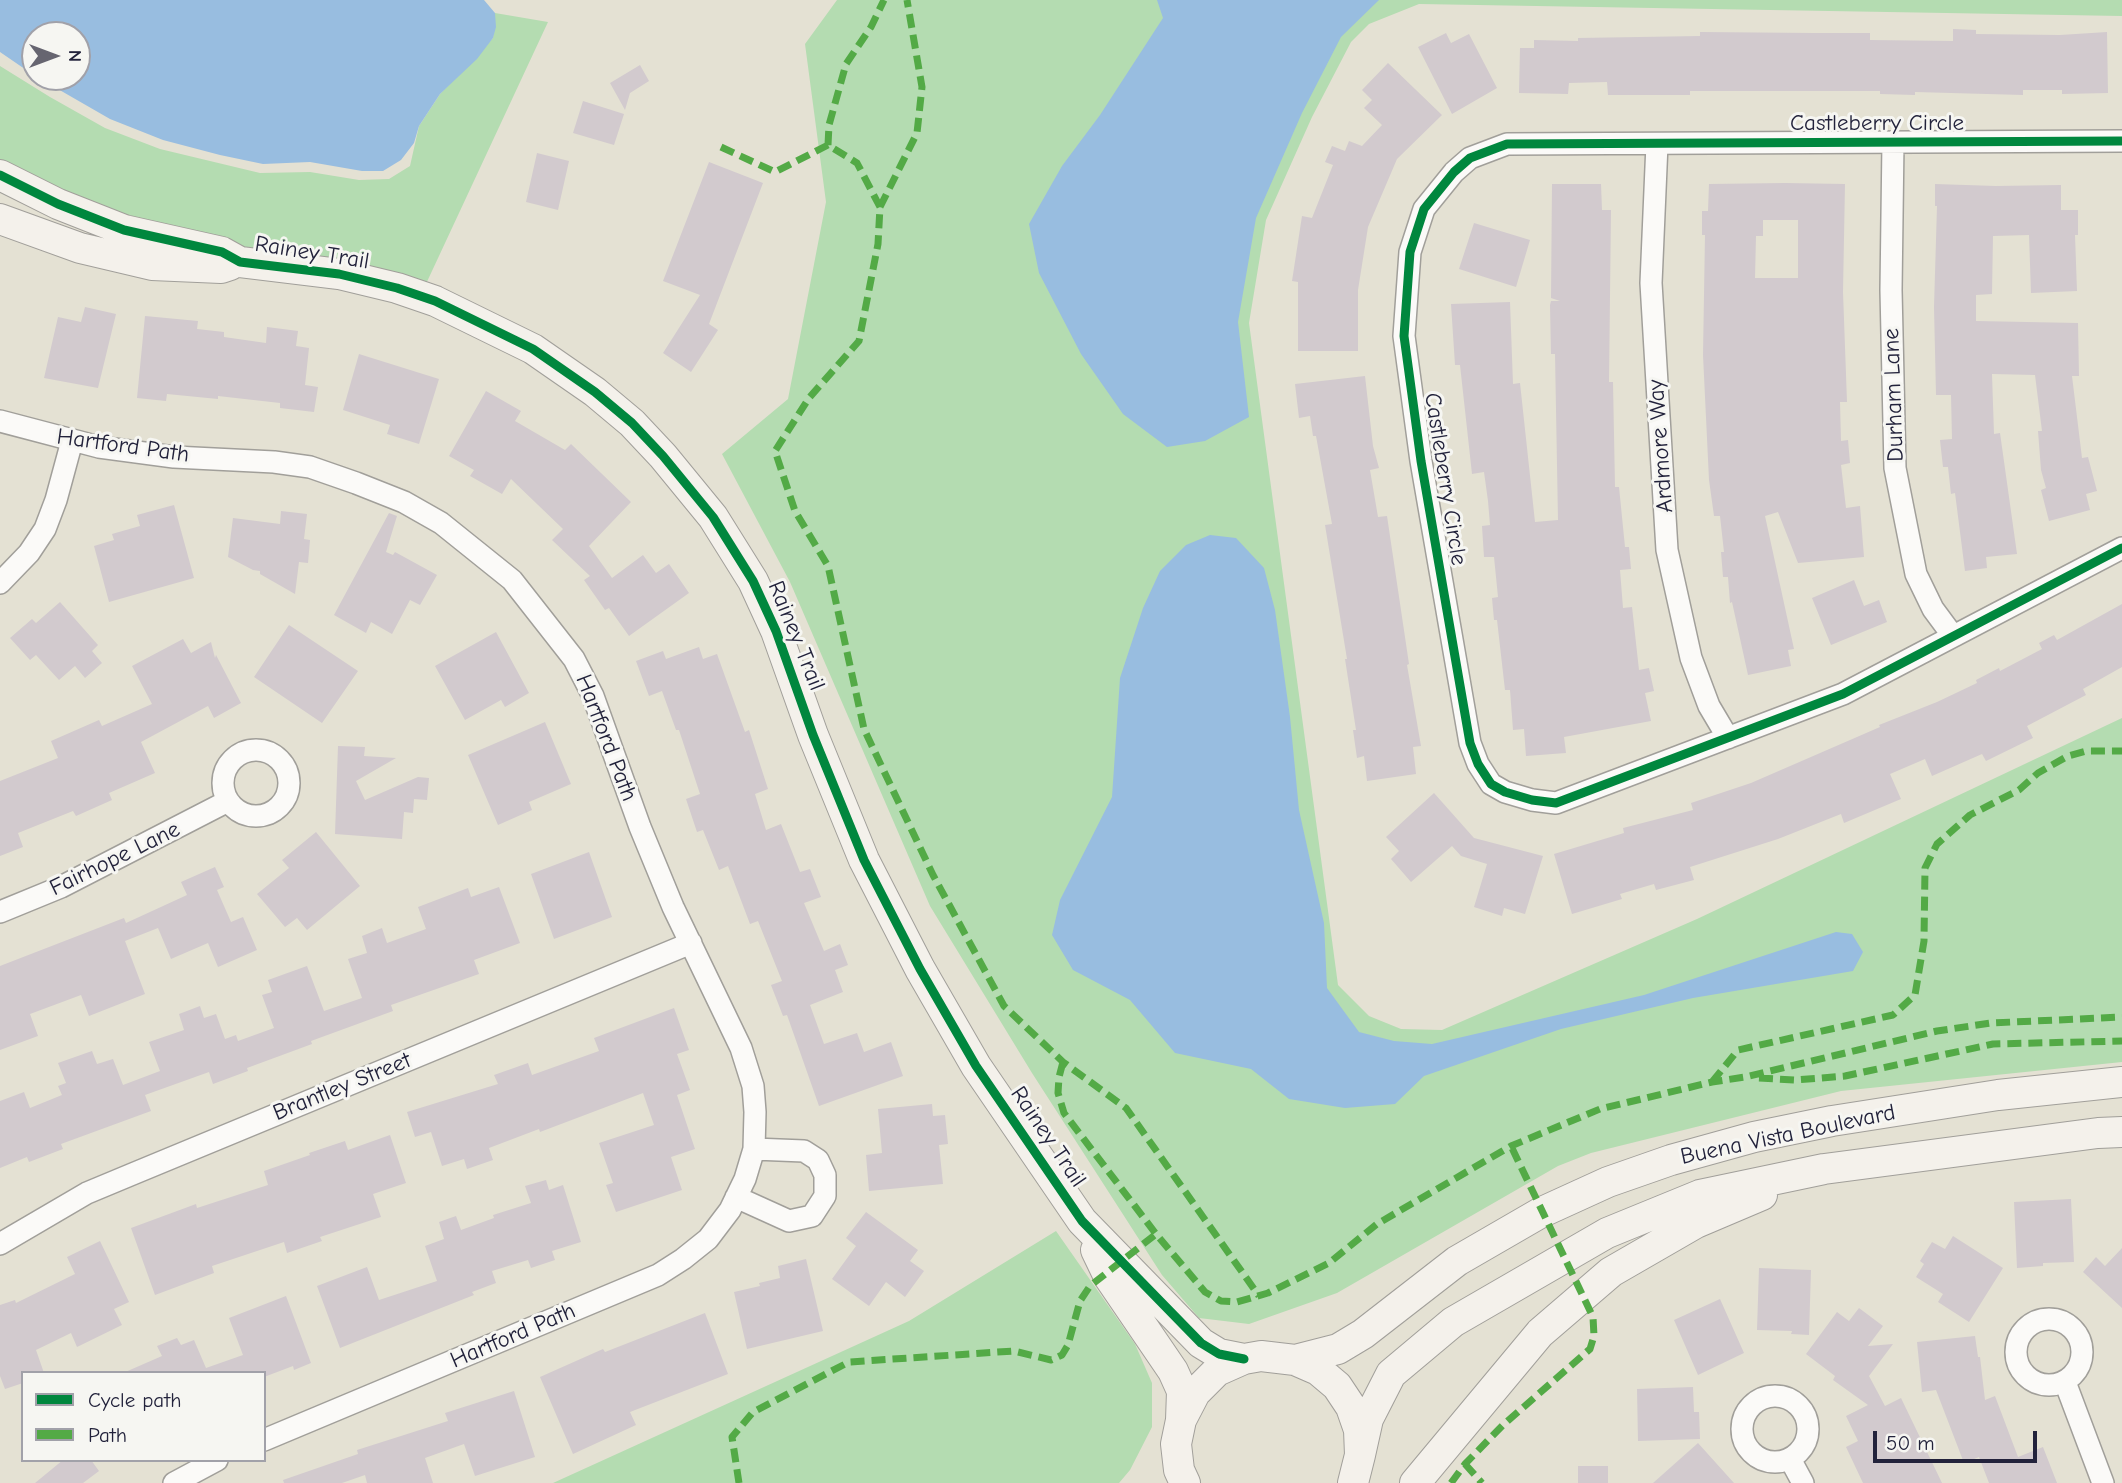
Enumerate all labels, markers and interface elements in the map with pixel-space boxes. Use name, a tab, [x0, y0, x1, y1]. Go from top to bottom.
north arrow	[21, 21, 91, 91]
text: N	[64, 50, 86, 62]
street label: Castleberry Circle	[1790, 109, 1964, 137]
street label: Rainey Trail	[253, 230, 371, 276]
street label: Durham Lane	[1878, 328, 1910, 462]
street label: Ardmore Way	[1643, 378, 1679, 514]
street label: Castleberry Circle	[1418, 391, 1472, 567]
street label: Hartford Path	[55, 423, 191, 469]
street label: Rainey Trail	[762, 577, 830, 695]
street label: Hartford Path	[569, 671, 643, 805]
street label: Fairhope Lane	[45, 816, 185, 902]
street label: Brantley Street	[269, 1047, 415, 1127]
street label: Rainey Trail	[1004, 1081, 1092, 1193]
street label: Buena Vista Boulevard	[1678, 1099, 1898, 1171]
street label: Hartford Path	[446, 1297, 580, 1375]
legend	[21, 1371, 266, 1462]
text: Cycle path	[88, 1388, 181, 1412]
scale bar	[1877, 1416, 2042, 1460]
text: Path	[88, 1423, 127, 1447]
text: 50 m	[1886, 1431, 1935, 1455]

